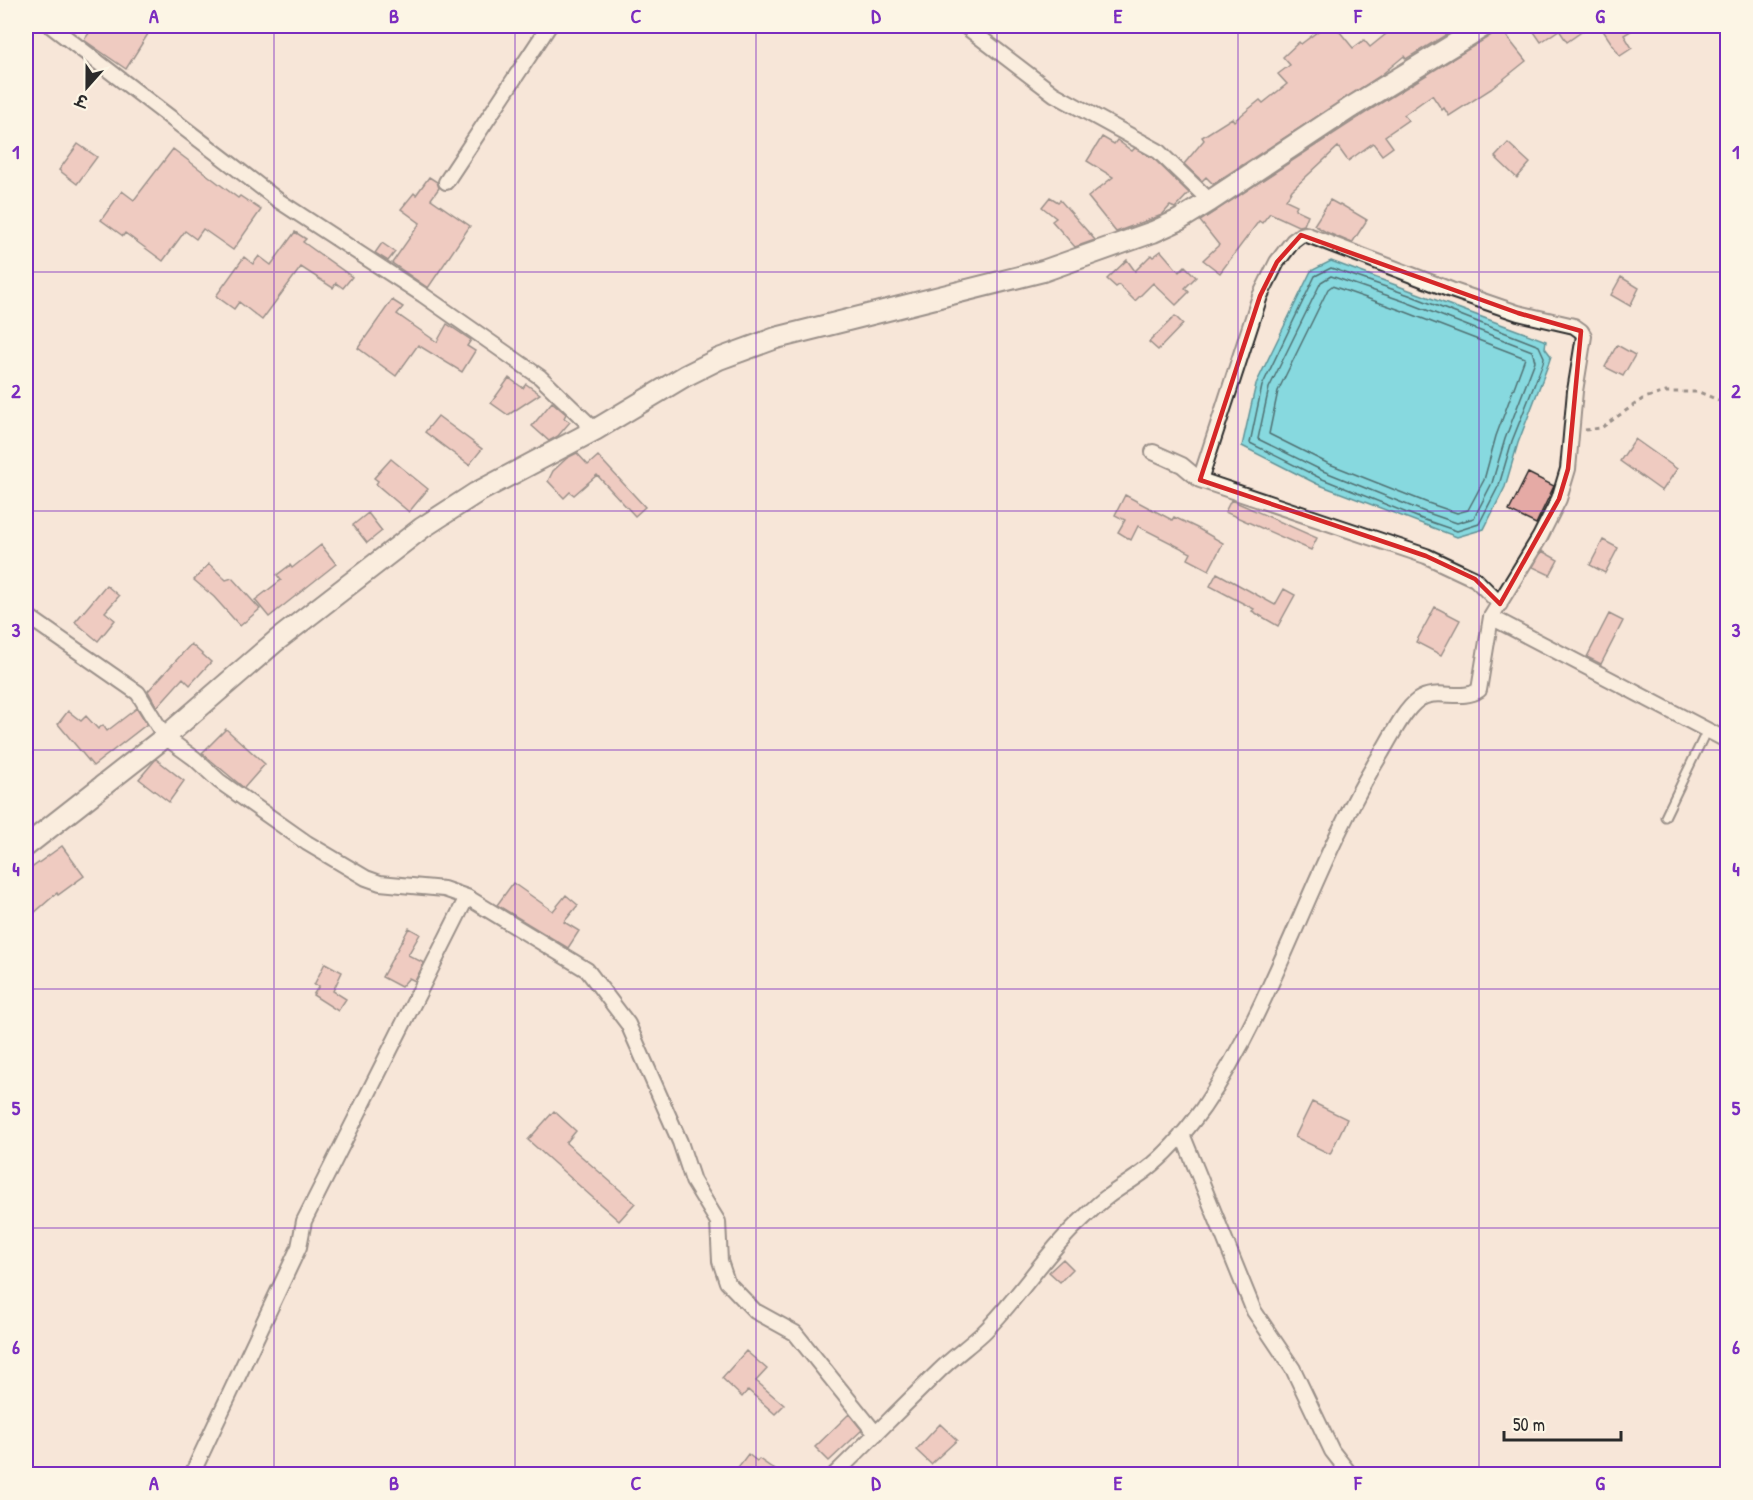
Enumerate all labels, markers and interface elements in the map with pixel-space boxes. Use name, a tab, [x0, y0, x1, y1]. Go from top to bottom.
text: A	[149, 2, 159, 29]
text: B	[389, 2, 399, 29]
text: C	[631, 2, 642, 29]
text: D	[871, 2, 881, 29]
text: E	[1114, 2, 1123, 29]
text: F	[1353, 2, 1363, 29]
text: G	[1595, 2, 1605, 29]
north arrow	[57, 57, 117, 117]
text: उ	[71, 88, 92, 114]
text: 1	[12, 138, 20, 165]
text: 1	[1732, 138, 1740, 165]
text: 2	[11, 377, 21, 404]
text: 2	[1731, 377, 1741, 404]
text: 3	[12, 616, 21, 643]
text: 3	[1732, 616, 1741, 643]
text: 4	[12, 855, 20, 882]
text: 4	[1732, 855, 1740, 882]
text: 5	[12, 1094, 21, 1121]
text: 5	[1732, 1094, 1741, 1121]
text: 6	[12, 1333, 20, 1360]
text: 6	[1732, 1333, 1740, 1360]
scale bar	[1504, 1404, 1621, 1442]
text: 50 m	[1513, 1412, 1545, 1437]
text: A	[149, 1469, 159, 1496]
text: B	[389, 1469, 399, 1496]
text: C	[631, 1469, 642, 1496]
text: D	[871, 1469, 881, 1496]
text: E	[1114, 1469, 1123, 1496]
text: F	[1353, 1469, 1363, 1496]
text: G	[1595, 1469, 1605, 1496]

